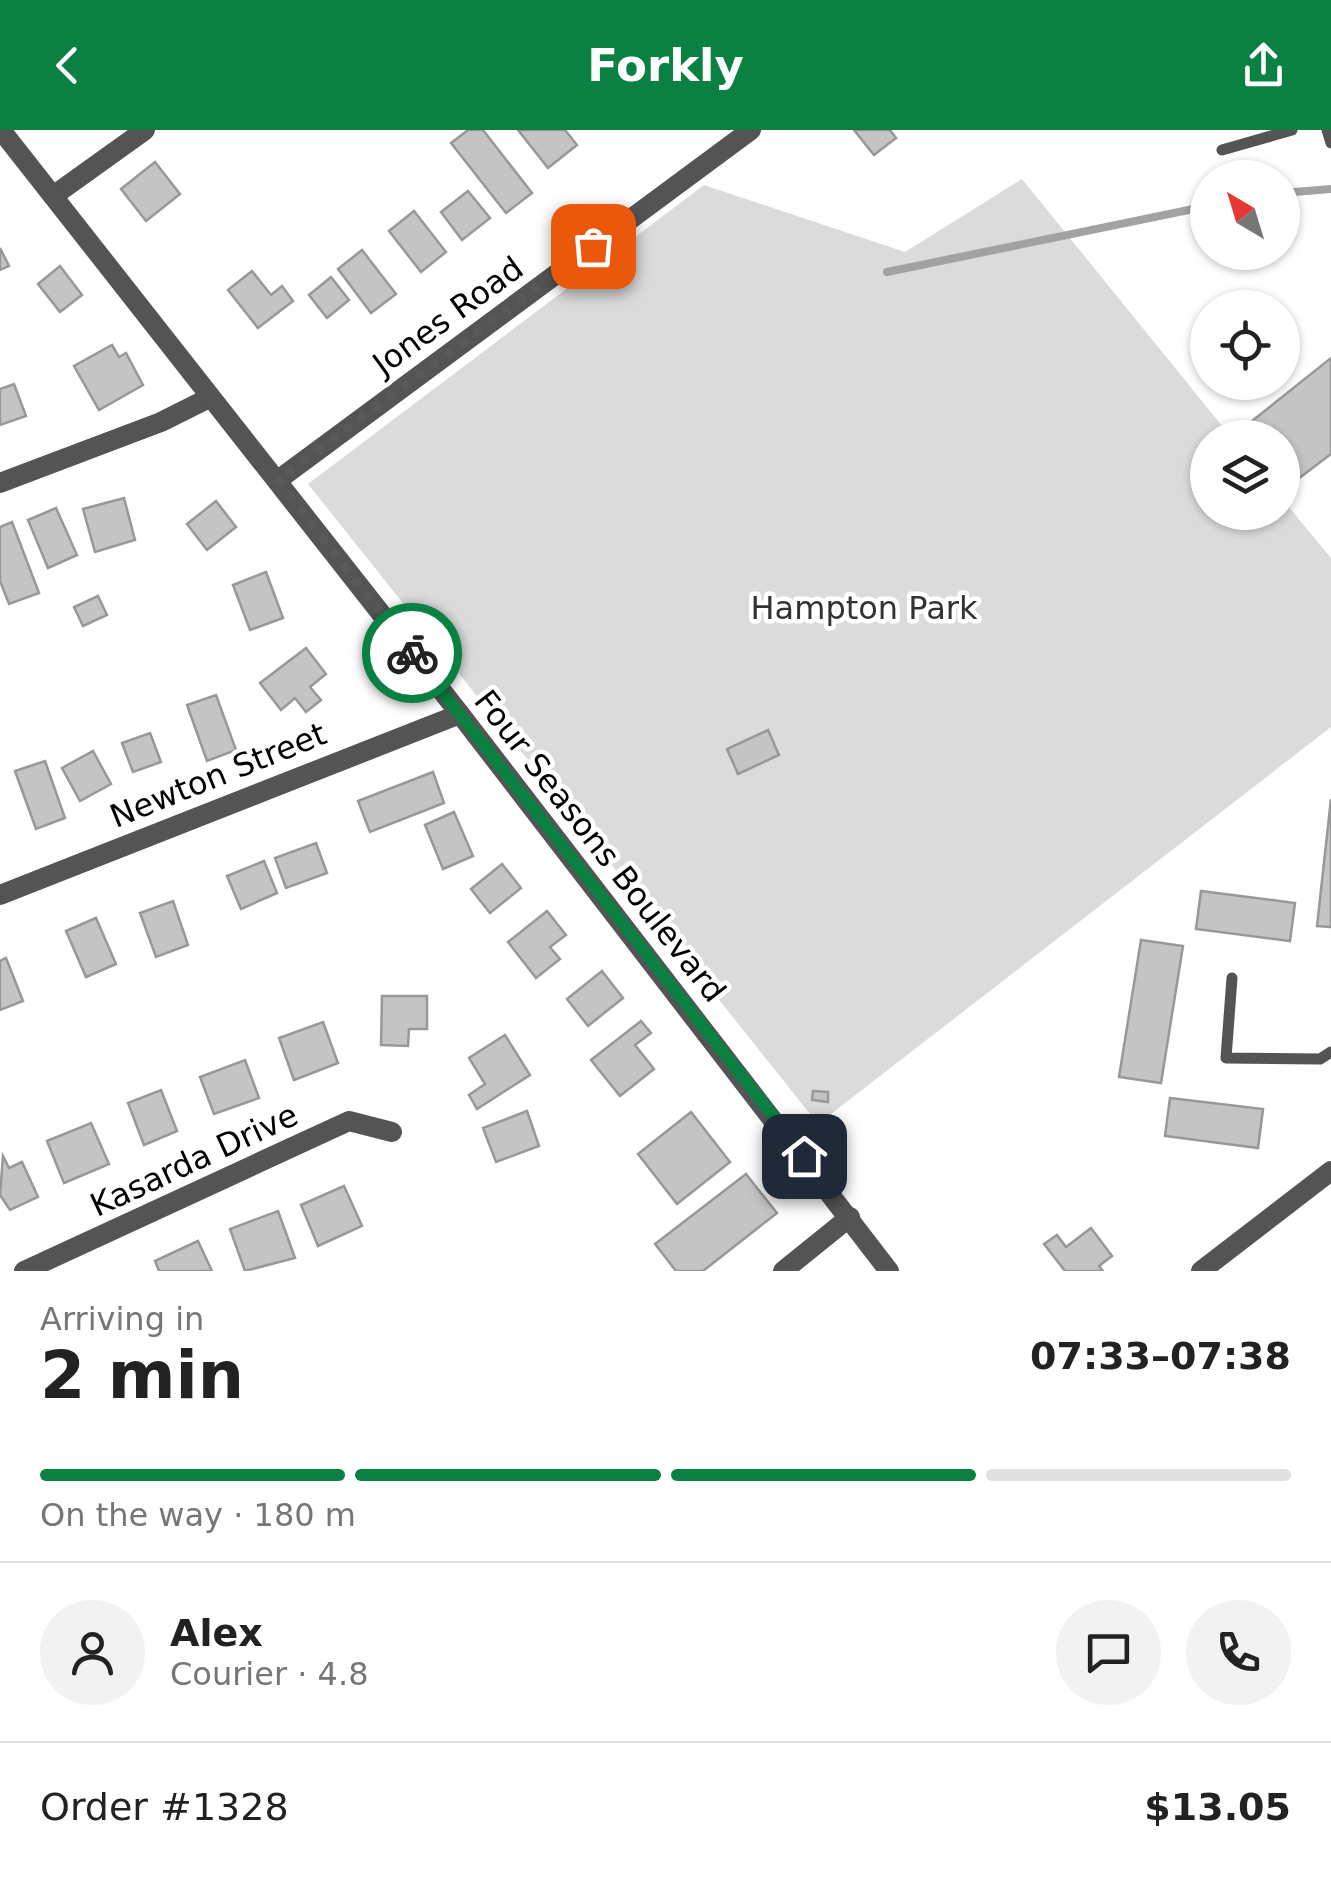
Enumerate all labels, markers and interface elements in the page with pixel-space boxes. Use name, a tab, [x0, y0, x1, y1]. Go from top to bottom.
icon: back	[40, 38, 95, 93]
icon: share	[1236, 38, 1291, 93]
text: Forkly	[587, 39, 744, 92]
north arrow	[1190, 160, 1300, 270]
map controls	[1190, 160, 1300, 530]
pin	[551, 204, 636, 289]
icon: bag	[566, 219, 621, 274]
street label: Jones Road	[364, 249, 530, 384]
button: locate	[1190, 290, 1300, 400]
button: layers	[1190, 420, 1300, 530]
park label: Hampton Park	[751, 589, 978, 627]
courier	[362, 603, 462, 703]
icon: bike	[385, 626, 440, 681]
street label: Four Seasons Boulevard	[466, 682, 734, 1010]
street label: Newton Street	[104, 714, 332, 836]
street label: Kasarda Drive	[84, 1095, 304, 1225]
pin	[762, 1114, 847, 1199]
icon: home	[777, 1129, 832, 1184]
text: Arriving in	[40, 1300, 204, 1338]
text: 07:33–07:38	[1030, 1334, 1291, 1378]
text: 2 min	[40, 1338, 244, 1413]
text: On the way · 180 m	[40, 1496, 356, 1534]
button: person	[40, 1600, 145, 1705]
button: chat	[1056, 1600, 1161, 1705]
button: phone	[1186, 1600, 1291, 1705]
text: Alex	[170, 1611, 263, 1655]
text: Courier · 4.8	[170, 1655, 369, 1693]
text: Order #1328	[40, 1785, 289, 1829]
text: $13.05	[1144, 1785, 1291, 1829]

